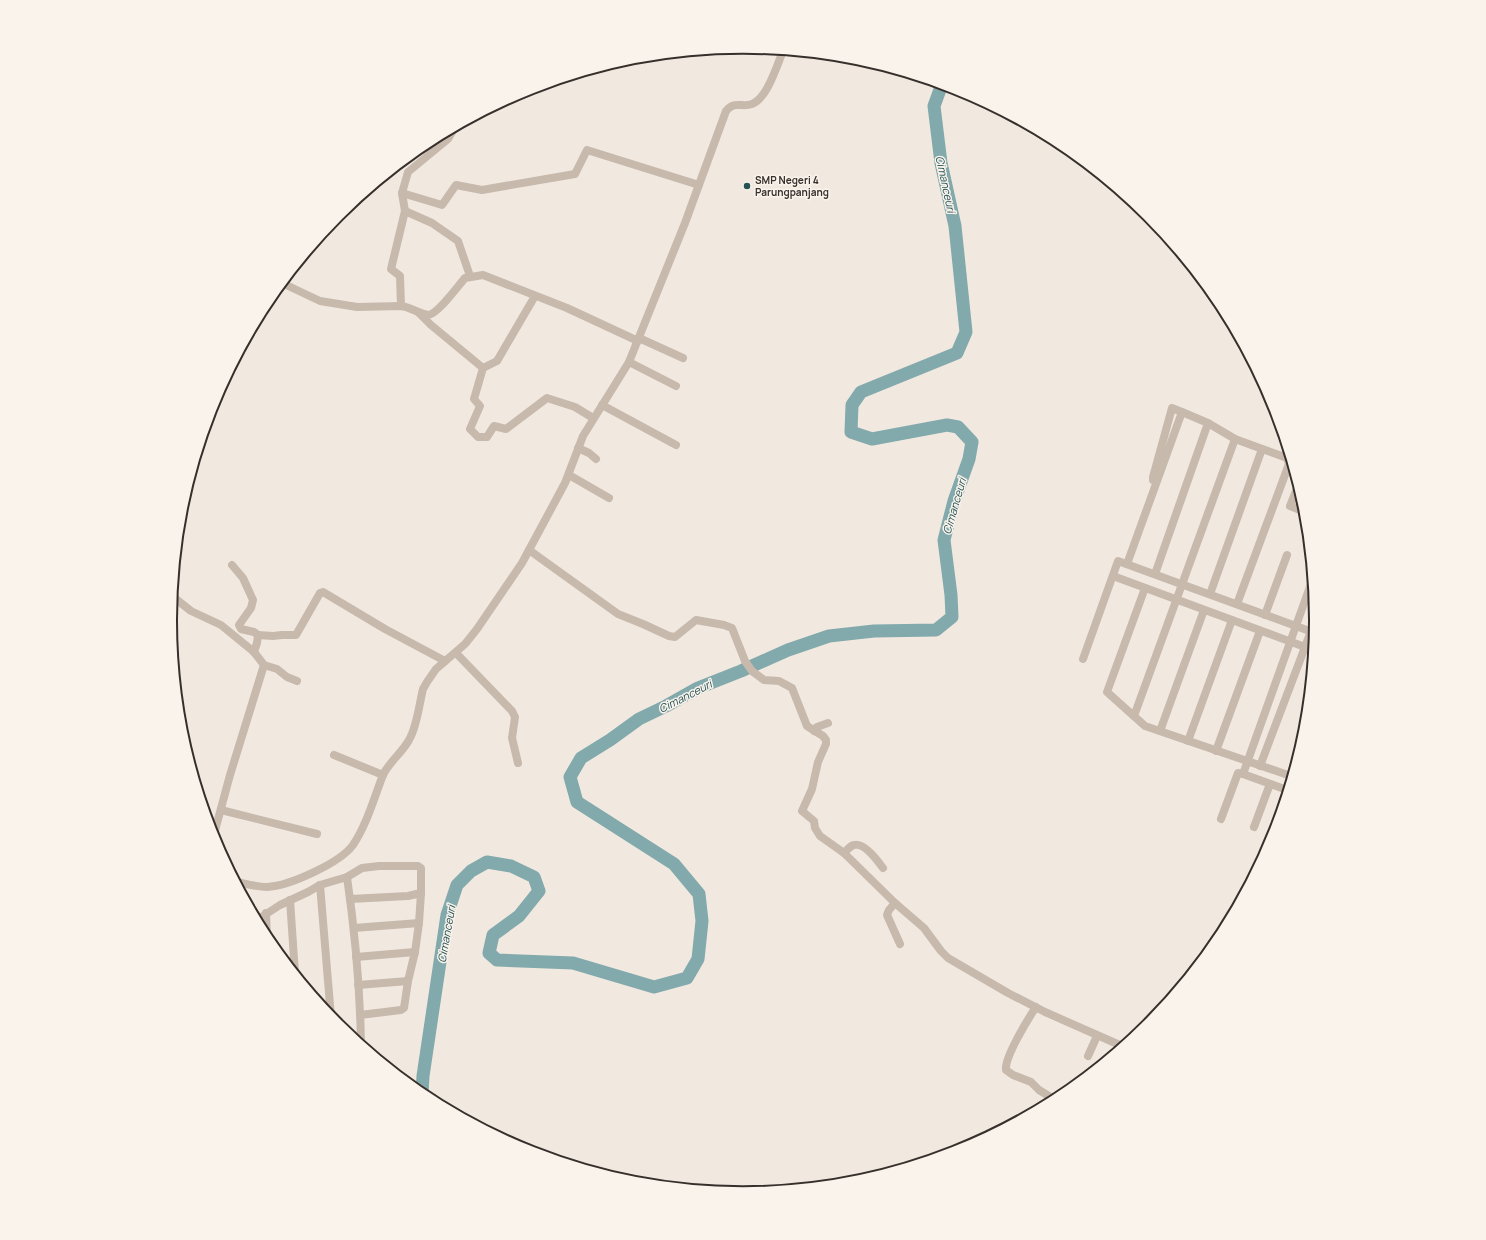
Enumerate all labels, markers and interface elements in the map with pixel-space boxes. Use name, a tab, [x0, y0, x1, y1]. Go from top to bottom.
water label: Cimanceuri	[933, 154, 960, 215]
place label: SMP Negeri 4 Parungpanjang	[755, 173, 829, 199]
marker: SMP Negeri 4 Parungpanjang	[742, 181, 752, 191]
water label: Cimanceuri	[939, 475, 970, 536]
water label: Cimanceuri	[656, 676, 715, 716]
water label: Cimanceuri	[434, 903, 459, 964]

